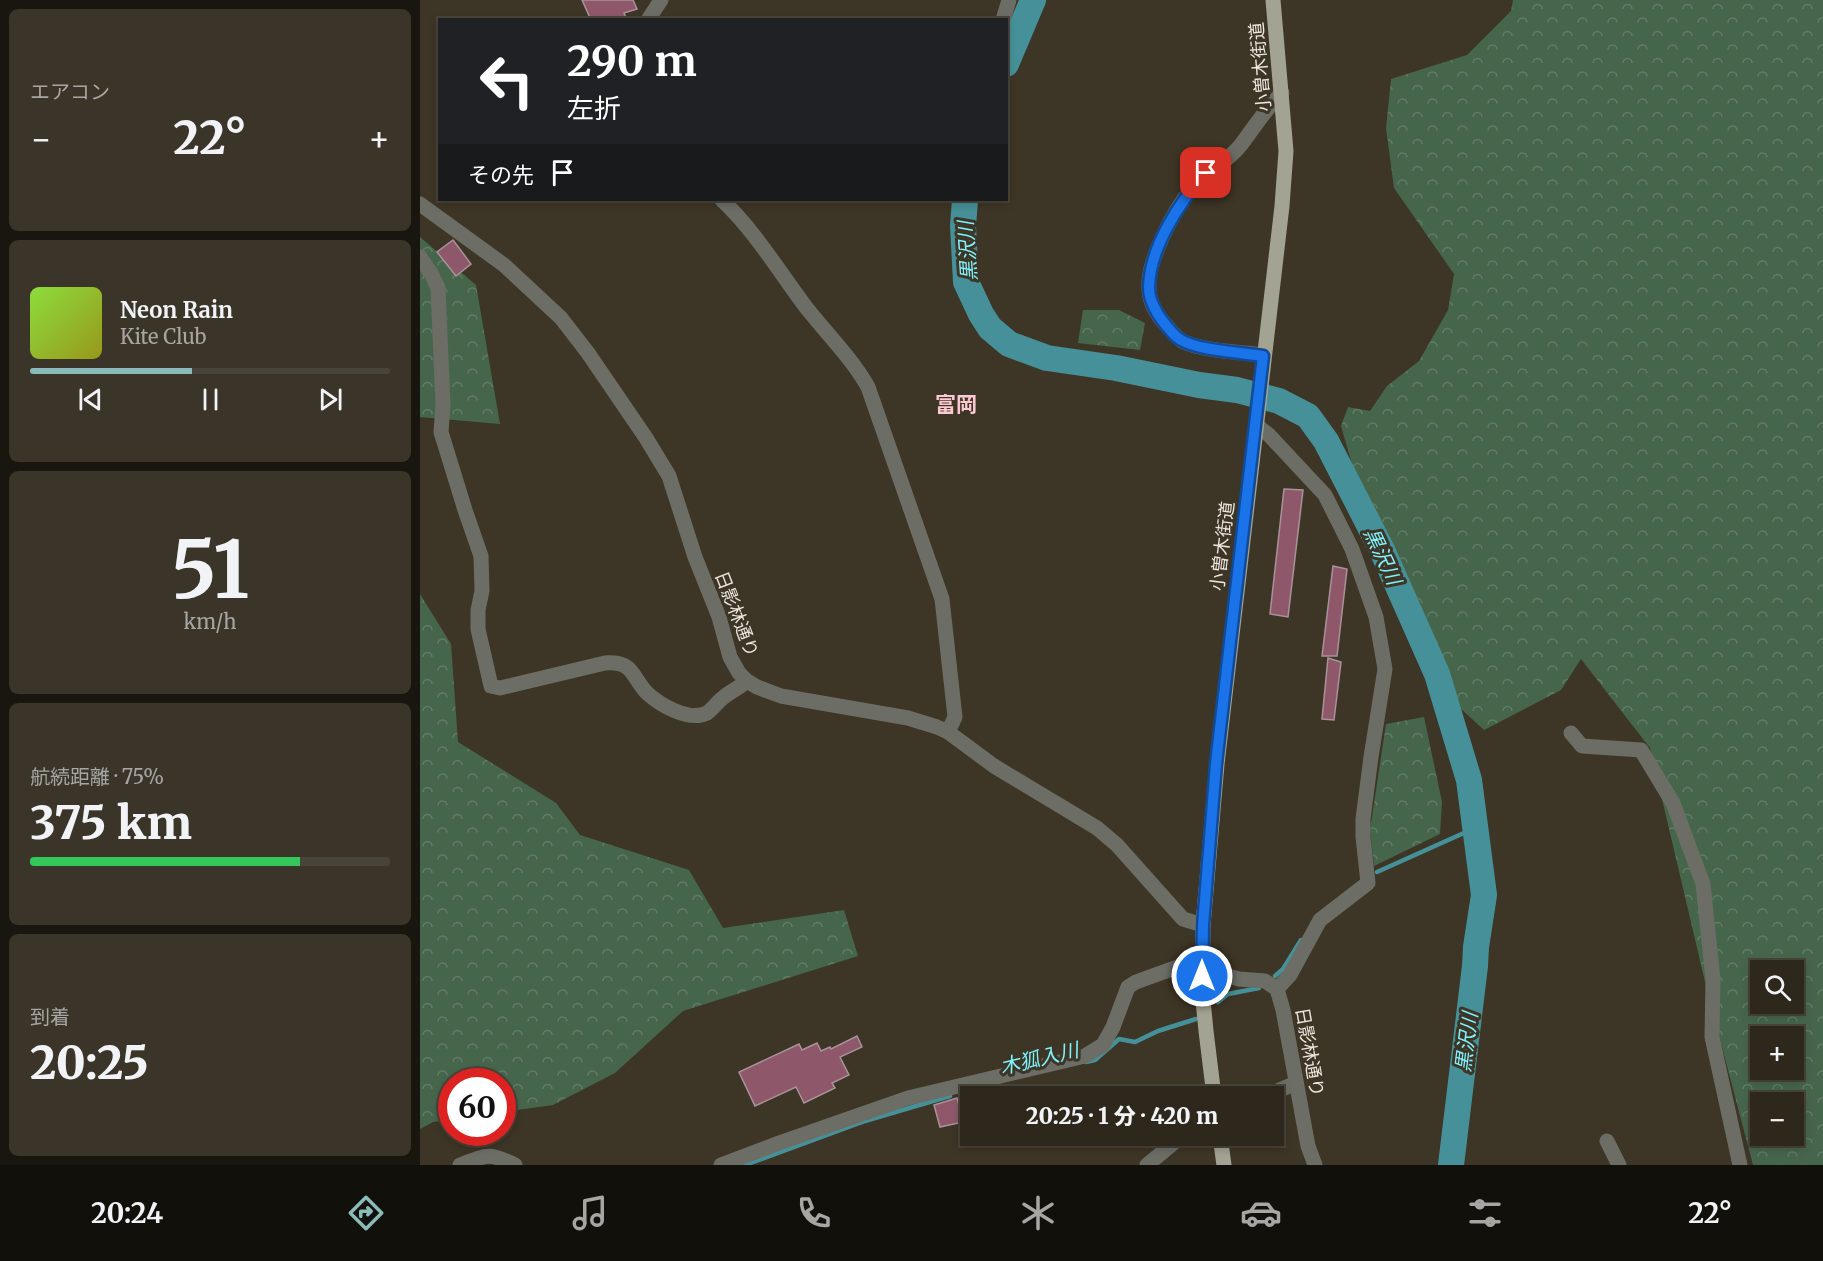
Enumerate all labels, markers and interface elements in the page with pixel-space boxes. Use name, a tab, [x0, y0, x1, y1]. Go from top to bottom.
street label: 小曽木街道	[1245, 21, 1275, 113]
text: 290 m	[567, 35, 697, 87]
icon: left	[468, 42, 546, 120]
text: エアコン	[30, 79, 110, 104]
text: 左折	[567, 91, 621, 125]
text: 22°	[173, 110, 247, 166]
text: −	[30, 119, 52, 160]
text: +	[368, 119, 390, 160]
pin	[1180, 147, 1231, 198]
icon: arrive	[546, 156, 579, 189]
icon: arrive	[1189, 156, 1222, 189]
text: その先	[468, 161, 534, 189]
water label: 黒沢川	[952, 218, 982, 282]
text: Neon Rain	[120, 296, 233, 324]
text: Kite Club	[120, 324, 206, 349]
icon: previous	[74, 383, 107, 416]
icon: pause	[194, 383, 227, 416]
icon: next	[314, 383, 347, 416]
district label: 富岡	[935, 391, 977, 418]
street label: 小曽木街道	[1205, 500, 1239, 592]
text: 51	[171, 521, 249, 619]
water label: 黒沢川	[1359, 524, 1408, 590]
street label: 日影林通り	[710, 568, 764, 660]
text: km/h	[184, 609, 236, 634]
text: 航続距離 · 75%	[30, 764, 164, 789]
text: 375 km	[30, 795, 192, 851]
position arrow	[1170, 944, 1234, 1008]
map controls	[1750, 960, 1804, 1146]
button: search	[1750, 960, 1804, 1014]
text: 到着	[30, 1004, 70, 1029]
street label: 日影林通り	[1291, 1006, 1329, 1098]
water label: 黒沢川	[1450, 1009, 1482, 1073]
button: +	[1750, 1026, 1804, 1080]
text: 20:25	[30, 1035, 149, 1091]
water label: 木狐入川	[997, 1036, 1083, 1079]
speed limit sign: 60	[438, 1068, 516, 1146]
button: −	[1750, 1092, 1804, 1146]
text: 20:25 · 1 分 · 420 m	[1026, 1102, 1218, 1130]
icon: directions	[345, 1192, 387, 1234]
icon: music	[569, 1192, 611, 1234]
icon: phone	[793, 1192, 835, 1234]
icon: climate	[1017, 1192, 1059, 1234]
icon: car	[1240, 1192, 1282, 1234]
icon: filters	[1464, 1192, 1506, 1234]
text: 20:24	[91, 1196, 163, 1230]
text: 22°	[1688, 1196, 1732, 1230]

